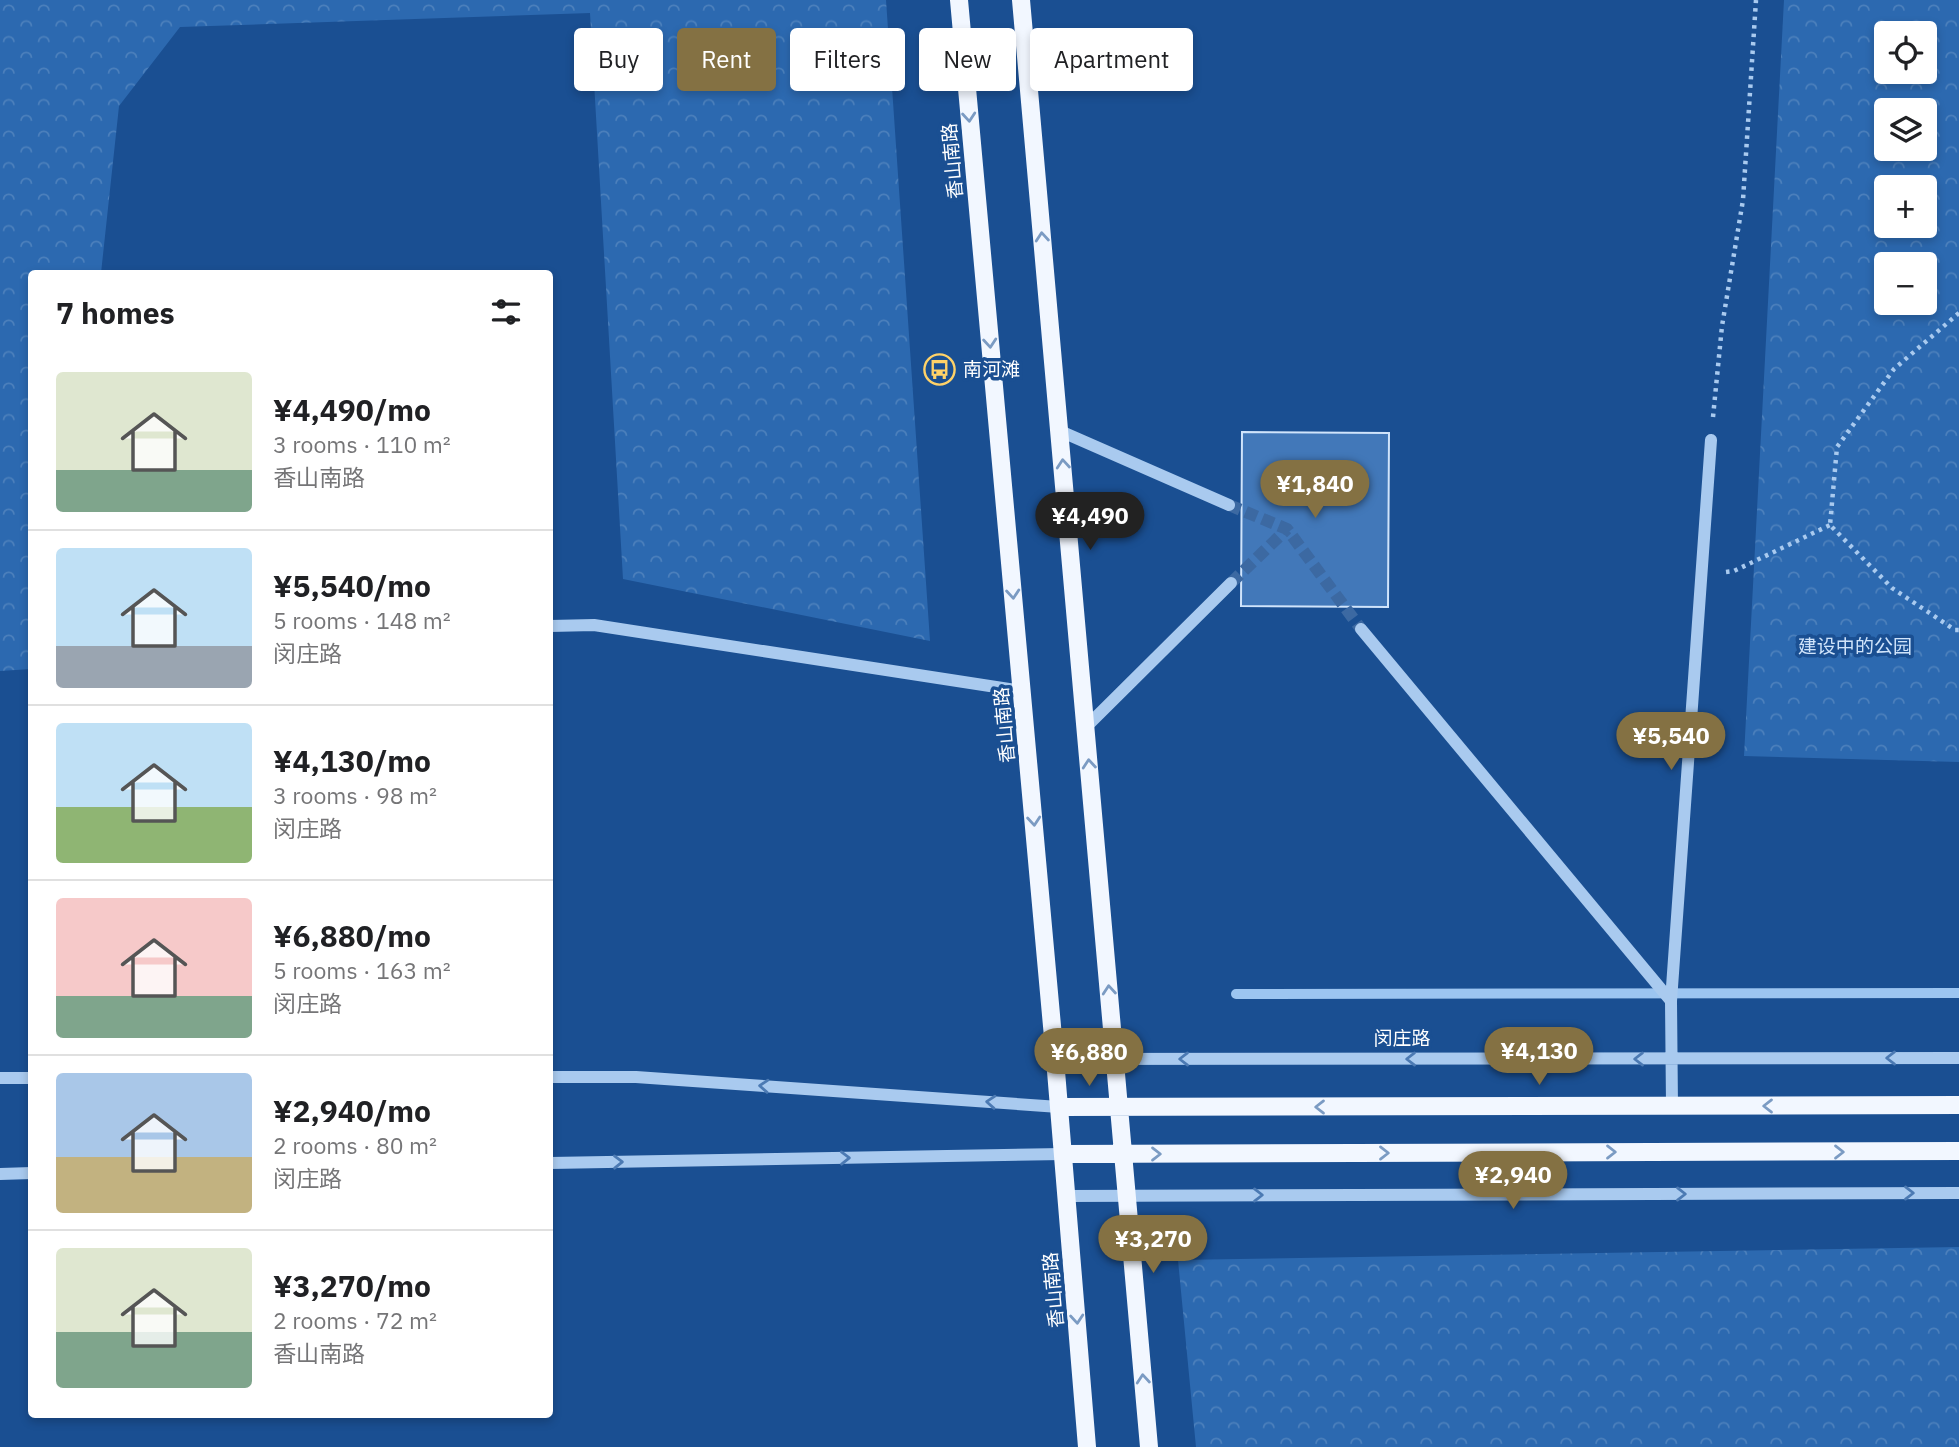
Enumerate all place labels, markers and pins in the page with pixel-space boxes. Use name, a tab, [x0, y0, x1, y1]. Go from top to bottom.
bus stop icon: 南河滩	[923, 352, 957, 386]
place label: 南河滩	[963, 357, 1020, 381]
pin: ¥1,840	[1258, 461, 1372, 520]
pin: ¥4,490	[1033, 492, 1147, 552]
pin: ¥5,540	[1614, 712, 1728, 772]
pin: ¥6,880	[1032, 1028, 1146, 1088]
pin: ¥4,130	[1482, 1028, 1596, 1087]
pin: ¥2,940	[1456, 1152, 1570, 1211]
pin: ¥3,270	[1096, 1216, 1210, 1275]

